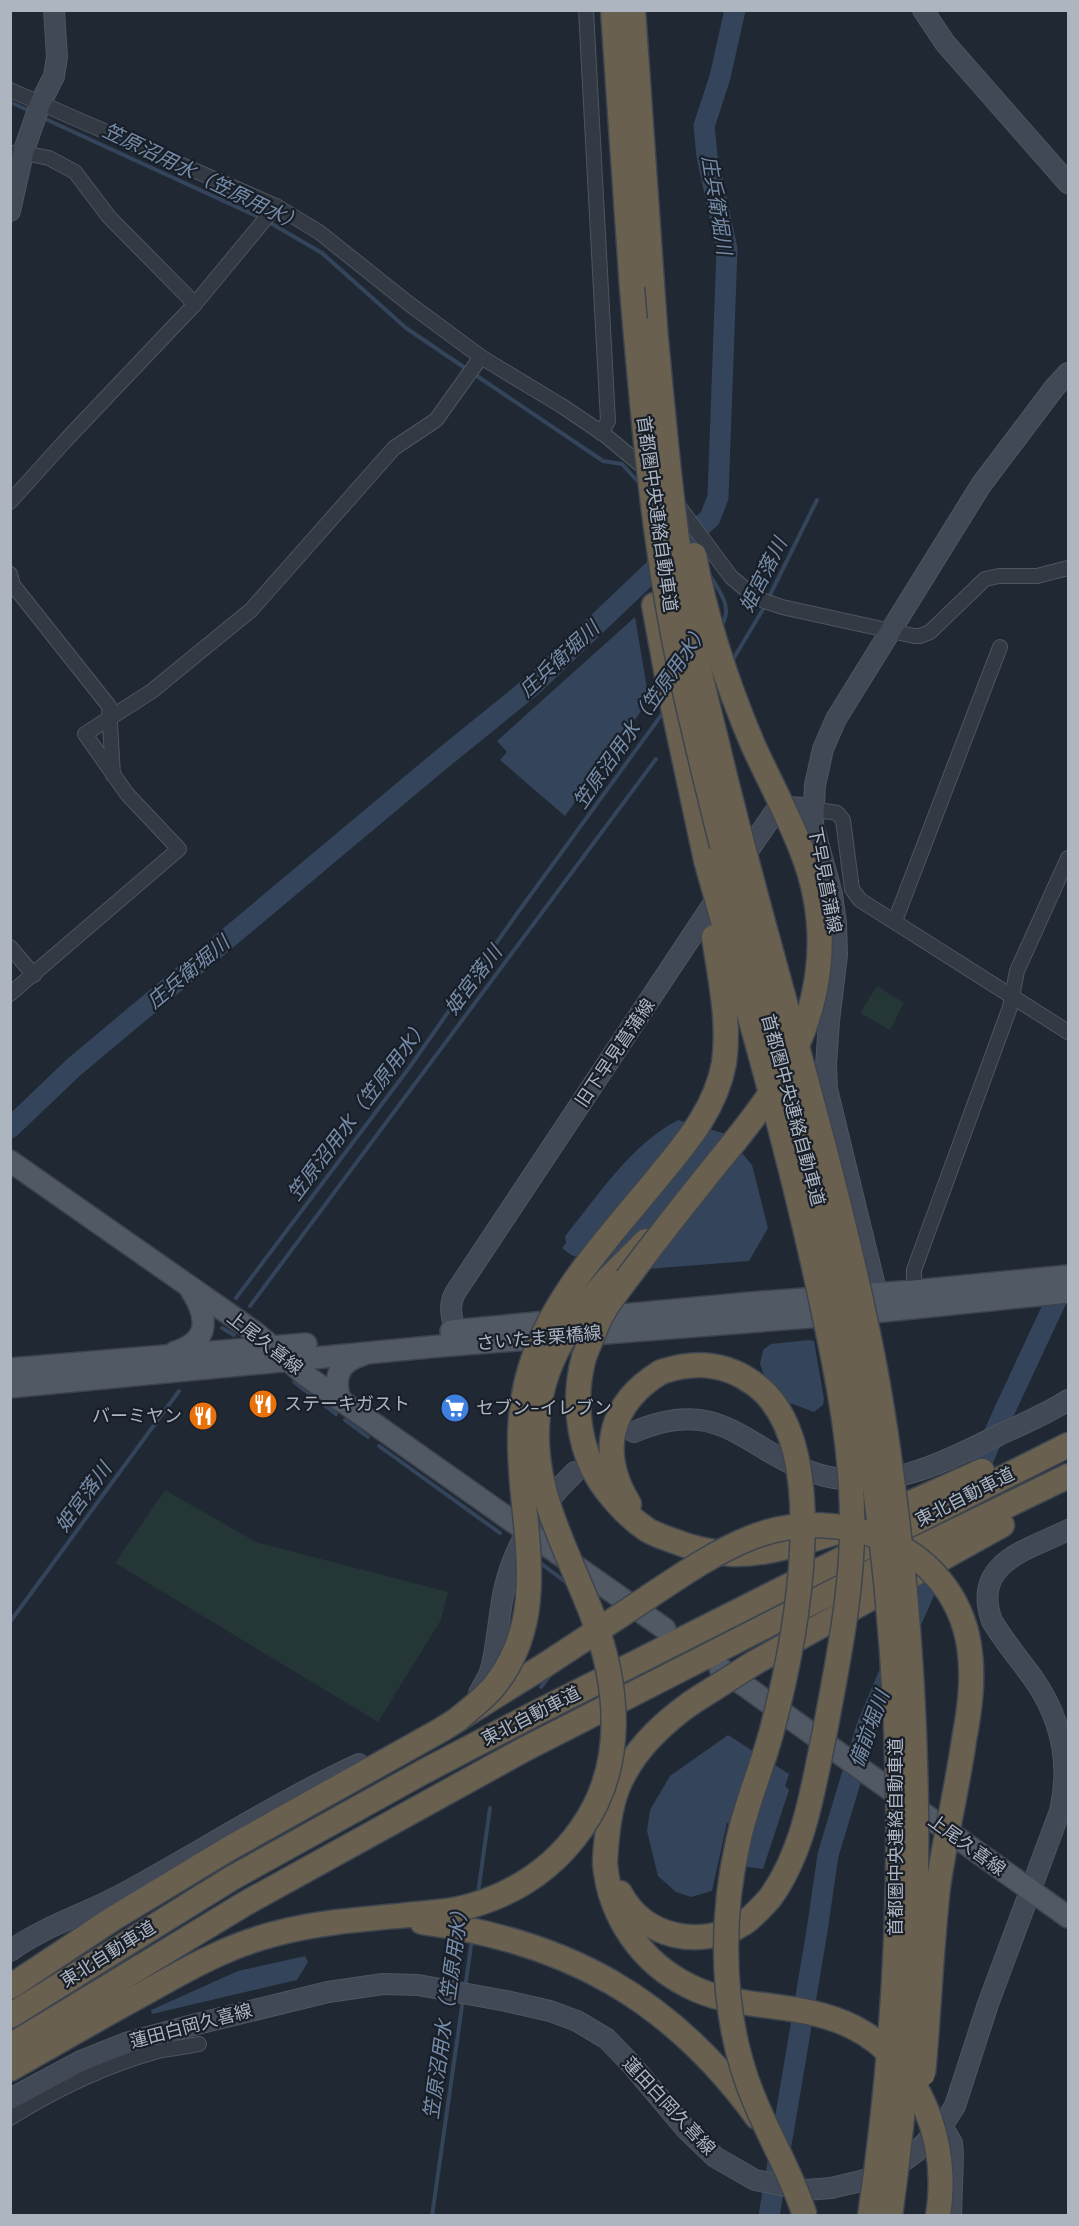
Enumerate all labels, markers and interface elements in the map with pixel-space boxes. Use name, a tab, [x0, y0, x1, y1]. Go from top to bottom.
water label: 笠原沼用水（笠原用水）	[98, 117, 308, 237]
water label: 庄兵衛堀川	[696, 154, 738, 258]
street label: 首都圏中央連絡自動車道	[631, 414, 683, 614]
water label: 姫宮落川	[733, 532, 794, 617]
water label: 庄兵衛堀川	[514, 614, 606, 703]
water label: 笠原沼用水（笠原用水）	[567, 618, 715, 814]
street label: 下早見菖蒲線	[803, 825, 847, 935]
water label: 庄兵衛堀川	[141, 929, 236, 1014]
water label: 姫宮落川	[439, 939, 509, 1020]
street label: 旧下早見菖蒲線	[570, 994, 660, 1112]
street label: 首都圏中央連絡自動車道	[756, 1011, 830, 1209]
water label: 笠原沼用水（笠原用水）	[281, 1014, 435, 1206]
street label: 上尾久喜線	[222, 1306, 308, 1380]
street label: さいたま栗橋線	[475, 1321, 603, 1355]
restaurant icon: ステーキガスト	[247, 1388, 279, 1420]
place label: ステーキガスト	[284, 1392, 410, 1416]
supermarket icon: セブン-イレブン	[439, 1392, 471, 1424]
place label: セブン-イレブン	[476, 1396, 612, 1420]
restaurant icon: バーミヤン	[187, 1400, 219, 1432]
place label: バーミヤン	[92, 1404, 182, 1428]
water label: 姫宮落川	[49, 1455, 118, 1537]
street label: 東北自動車道	[911, 1462, 1019, 1532]
street label: 東北自動車道	[477, 1681, 585, 1751]
water label: 備前堀川	[843, 1685, 896, 1771]
street label: 首都圏中央連絡自動車道	[884, 1738, 908, 1936]
street label: 上尾久喜線	[924, 1809, 1010, 1881]
water label: 笠原沼用水（笠原用水）	[418, 1899, 474, 2121]
street label: 東北自動車道	[56, 1915, 160, 1993]
street label: 蓮田白岡久喜線	[127, 1998, 255, 2054]
street label: 蓮田白岡久喜線	[617, 2052, 721, 2160]

